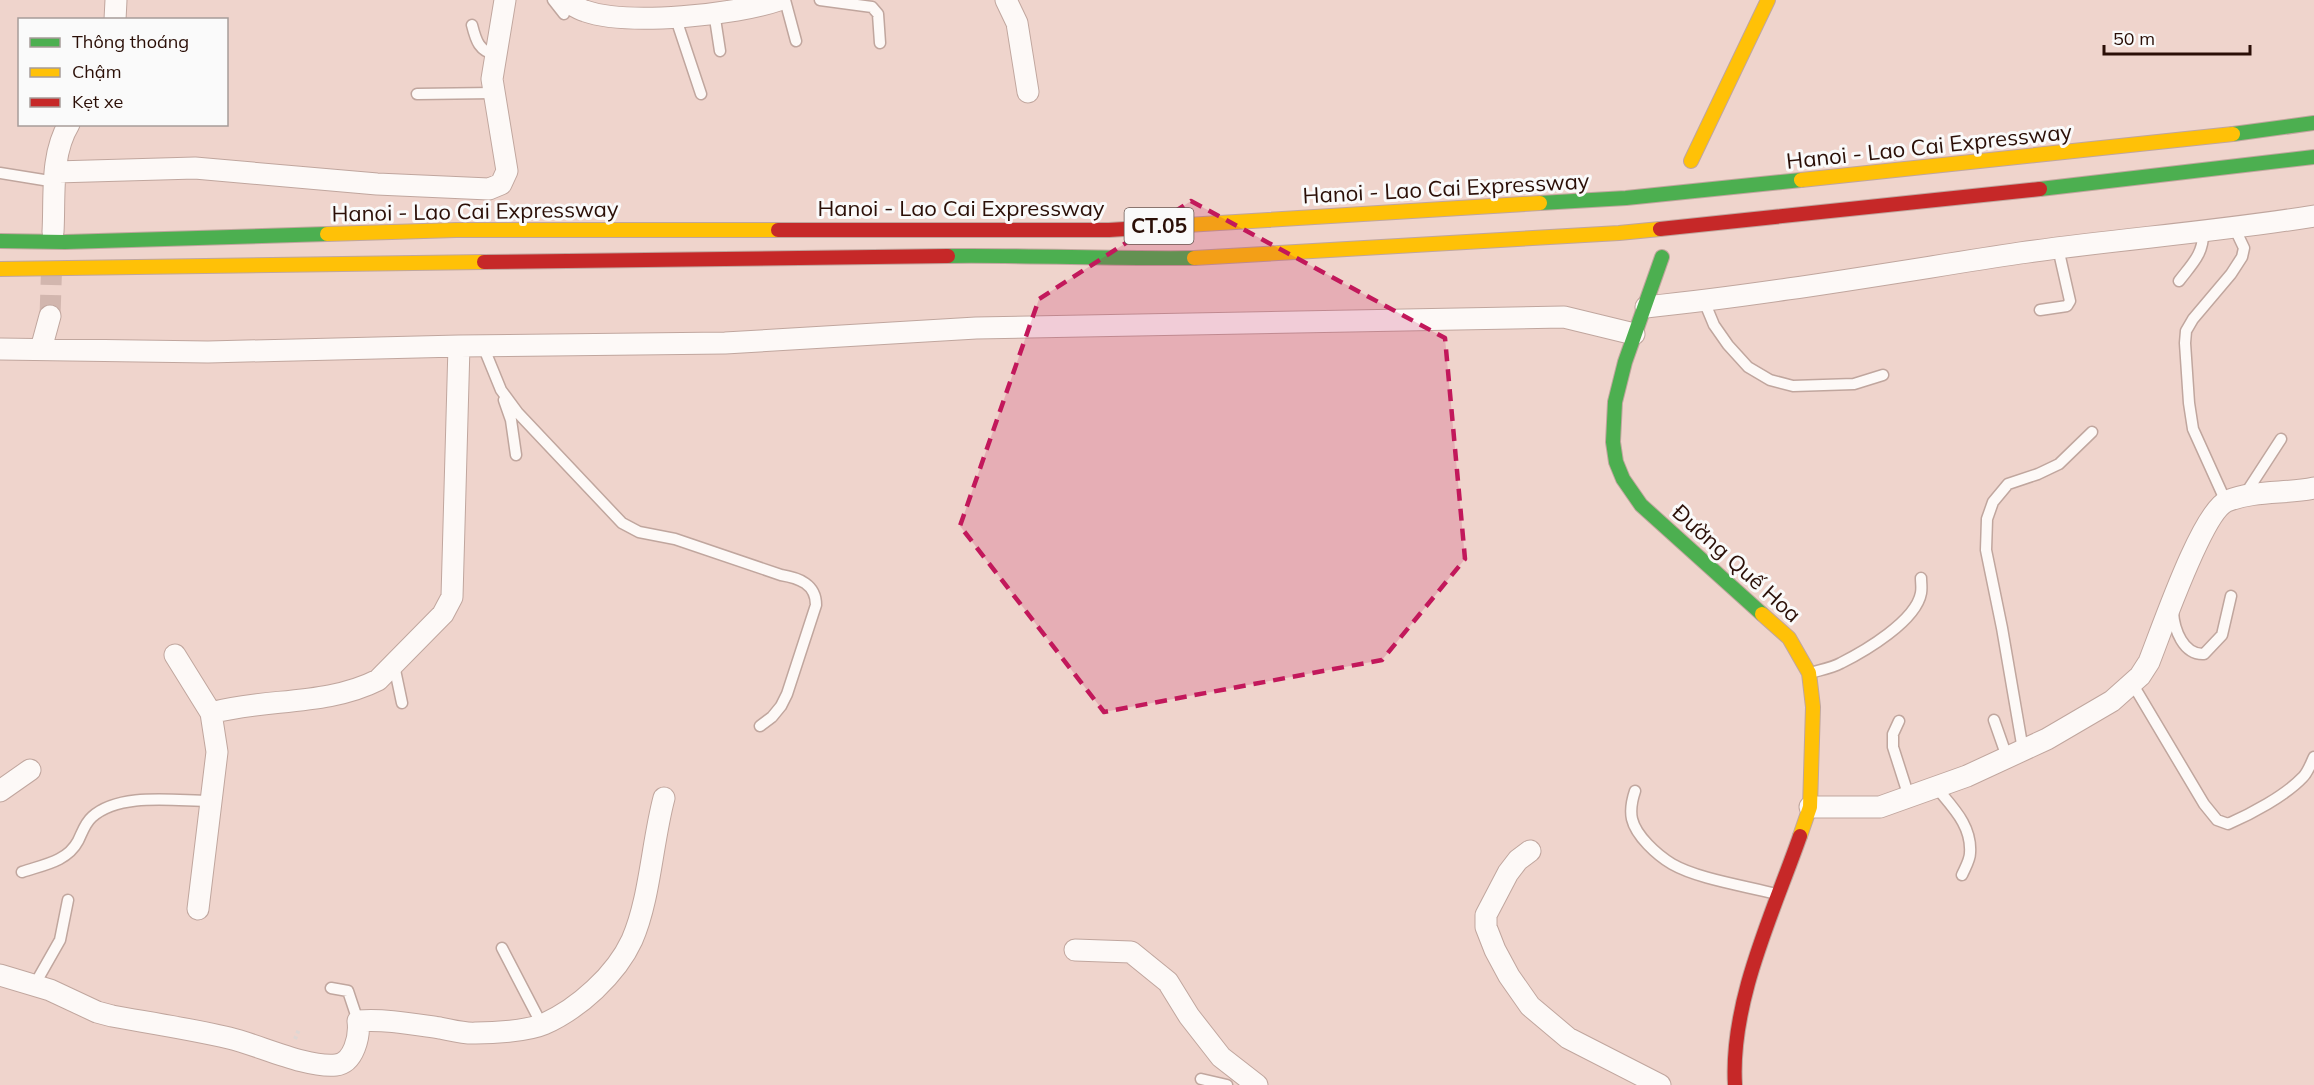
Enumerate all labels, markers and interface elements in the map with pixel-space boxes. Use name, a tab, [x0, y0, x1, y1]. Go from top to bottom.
legend	[18, 18, 228, 126]
scale bar	[2104, 18, 2250, 56]
text: 50 m	[2113, 27, 2155, 50]
text: Thông thoáng	[72, 30, 189, 53]
text: Chậm	[72, 60, 121, 83]
text: Kẹt xe	[72, 90, 123, 113]
street label: Hanoi - Lao Cai Expressway	[1785, 117, 2073, 175]
street label: Hanoi - Lao Cai Expressway	[1302, 166, 1590, 209]
street label: Hanoi - Lao Cai Expressway	[331, 194, 619, 228]
street label: Hanoi - Lao Cai Expressway	[818, 194, 1105, 222]
road number: CT.05	[1124, 208, 1194, 244]
street label: Đường Quế Hoa	[1667, 498, 1807, 628]

